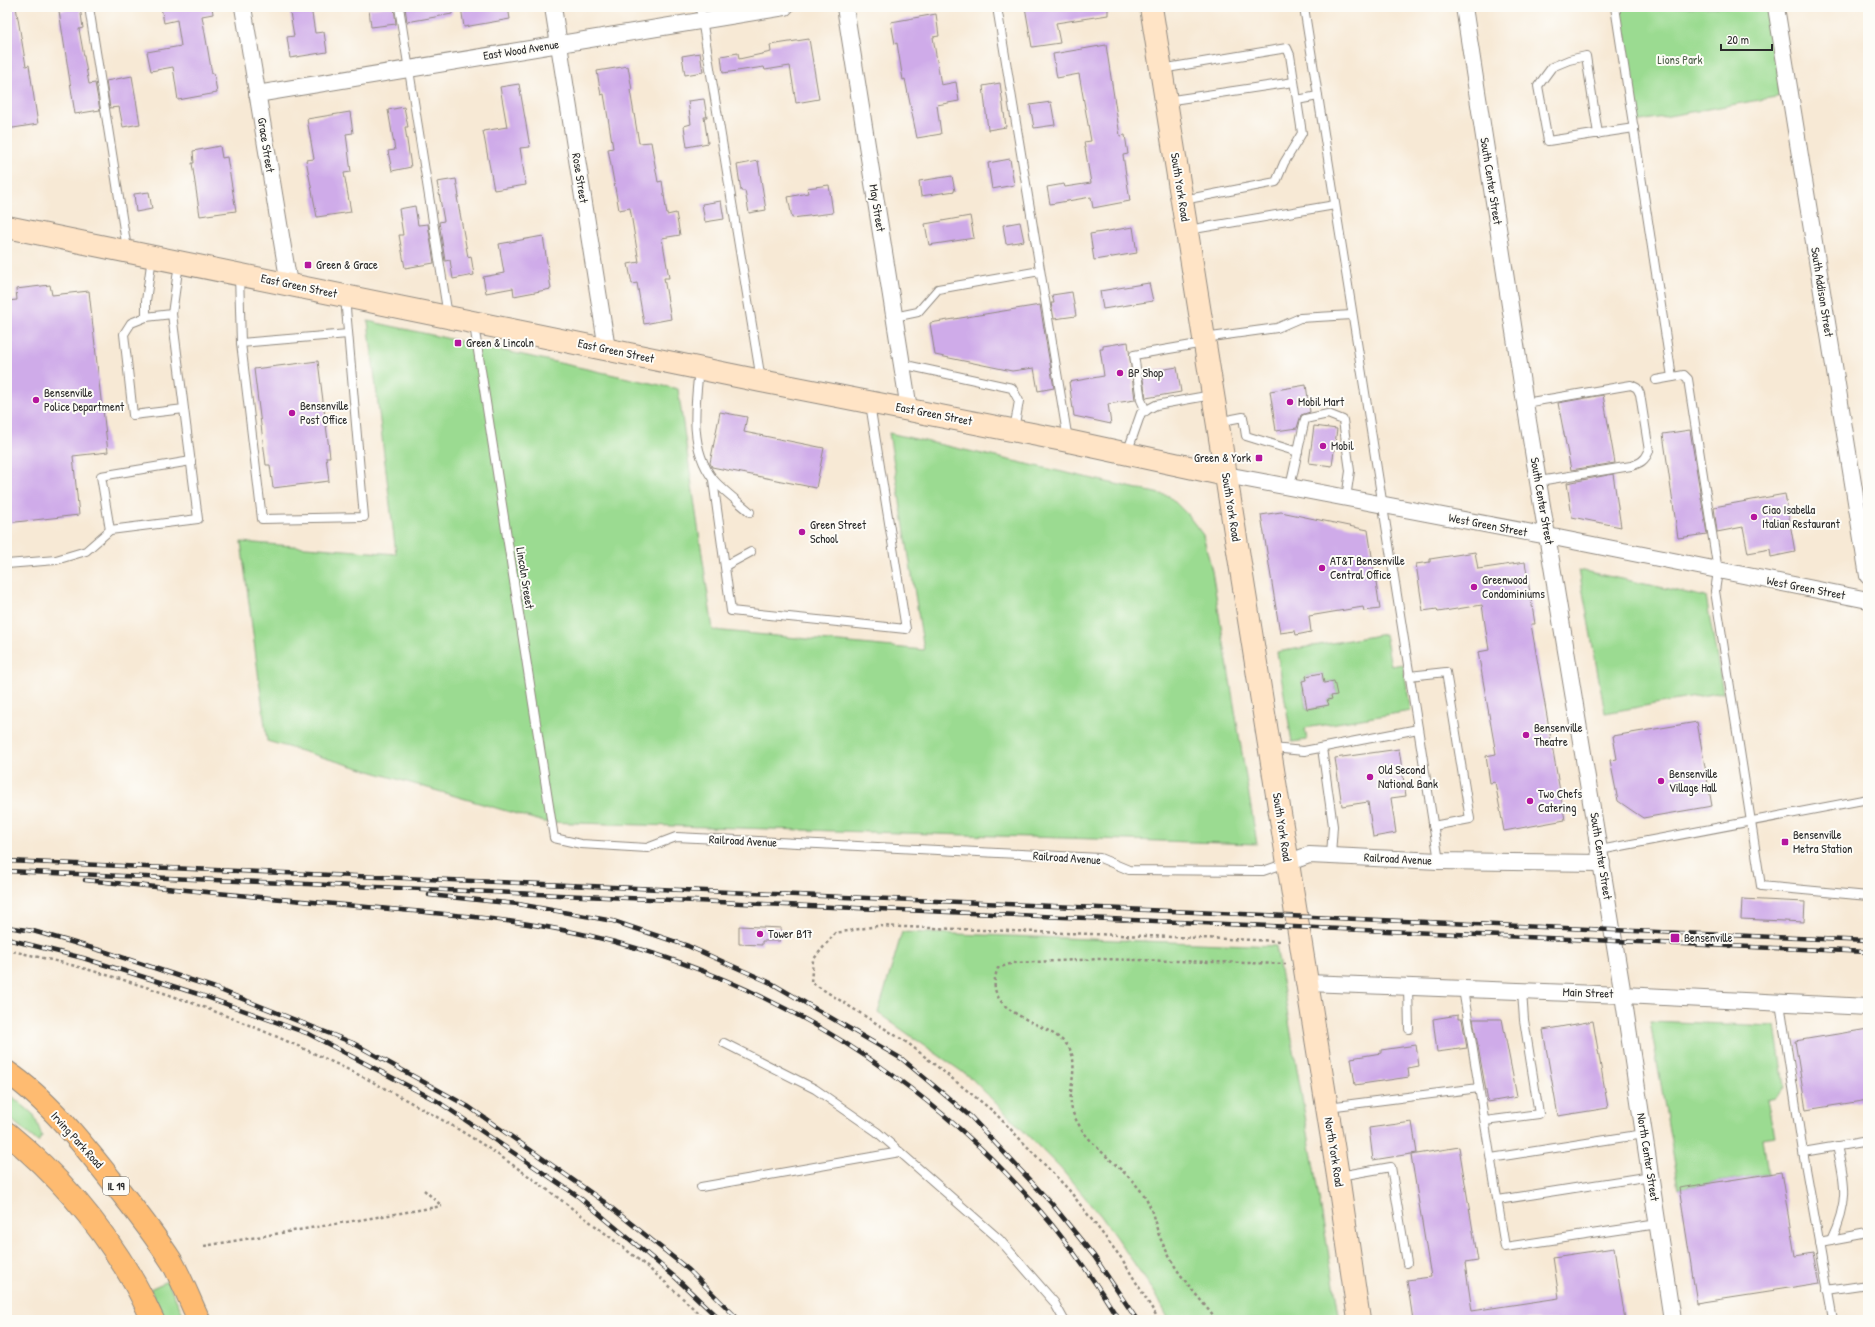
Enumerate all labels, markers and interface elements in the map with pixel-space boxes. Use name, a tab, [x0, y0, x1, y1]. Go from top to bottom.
scale bar	[1721, 26, 1772, 52]
text: 20 m	[1727, 31, 1749, 48]
street label: East Wood Avenue	[482, 35, 560, 64]
park label: Lions Park	[1658, 51, 1702, 68]
street label: Grace Street	[254, 116, 279, 174]
street label: South Center Street	[1476, 136, 1507, 227]
street label: South York Road	[1167, 151, 1194, 223]
street label: Rose Street	[568, 152, 593, 205]
street label: May Street	[865, 183, 890, 234]
street label: South Addison Street	[1807, 246, 1838, 339]
place label: Green & Grace	[316, 256, 378, 273]
marker: Green & Grace	[303, 260, 313, 270]
street label: East Green Street	[259, 269, 340, 302]
place label: Green & Lincoln	[466, 334, 534, 351]
street label: East Green Street	[576, 334, 657, 367]
marker: Green & Lincoln	[453, 338, 463, 348]
place label: BP Shop	[1128, 364, 1163, 381]
marker: BP Shop	[1115, 368, 1125, 378]
place label: Bensenville Police Department	[44, 384, 125, 415]
place label: Mobil Mart	[1298, 393, 1345, 410]
marker: Bensenville Police Department	[31, 395, 41, 405]
place label: Bensenville Post Office	[300, 397, 349, 428]
marker: Mobil Mart	[1285, 397, 1295, 407]
street label: East Green Street	[894, 398, 975, 429]
marker: Bensenville Post Office	[287, 408, 297, 418]
place label: Mobil	[1331, 437, 1355, 454]
marker: Mobil	[1318, 441, 1328, 451]
place label: Green & York	[1194, 449, 1251, 466]
marker: Green & York	[1254, 453, 1264, 463]
street label: South Center Street	[1526, 456, 1559, 547]
street label: South York Road	[1218, 471, 1245, 543]
place label: Ciao Isabella Italian Restaurant	[1762, 501, 1841, 532]
street label: West Green Street	[1447, 509, 1530, 541]
marker: Ciao Isabella Italian Restaurant	[1749, 512, 1759, 522]
place label: Green Street School	[810, 516, 867, 547]
marker: Green Street School	[797, 527, 807, 537]
street label: Lincoln Sreeet	[512, 546, 539, 611]
place label: AT&T Bensenville Central Office	[1330, 552, 1405, 583]
marker: AT&T Bensenville Central Office	[1317, 563, 1327, 573]
place label: Greenwood Condominiums	[1482, 571, 1545, 602]
street label: West Green Street	[1765, 572, 1848, 604]
marker: Greenwood Condominiums	[1469, 582, 1479, 592]
place label: Bensenville Theatre	[1534, 719, 1583, 750]
marker: Bensenville Theatre	[1521, 730, 1531, 740]
place label: Old Second National Bank	[1378, 761, 1438, 792]
place label: Bensenville Village Hall	[1669, 765, 1718, 796]
marker: Old Second National Bank	[1365, 772, 1375, 782]
marker: Bensenville Village Hall	[1656, 776, 1666, 786]
place label: Two Chefs Catering	[1538, 785, 1582, 816]
street label: South York Road	[1269, 791, 1296, 863]
marker: Two Chefs Catering	[1525, 796, 1535, 806]
street label: South Center Street	[1586, 811, 1617, 902]
place label: Bensenville Metra Station	[1793, 826, 1853, 857]
street label: Railroad Avenue	[709, 830, 778, 851]
marker: Bensenville Metra Station	[1780, 837, 1790, 847]
street label: Railroad Avenue	[1032, 847, 1102, 868]
street label: Railroad Avenue	[1364, 848, 1433, 869]
place label: Tower B17	[768, 925, 813, 942]
marker: Tower B17	[755, 929, 765, 939]
place label: Bensenville	[1684, 929, 1733, 946]
marker: Bensenville	[1669, 932, 1681, 944]
street label: Main Street	[1562, 983, 1614, 1002]
street label: Irving Park Road	[47, 1108, 108, 1172]
street label: North Center Street	[1633, 1112, 1664, 1203]
street label: North York Road	[1321, 1116, 1348, 1188]
road number: IL 19	[103, 1177, 129, 1195]

